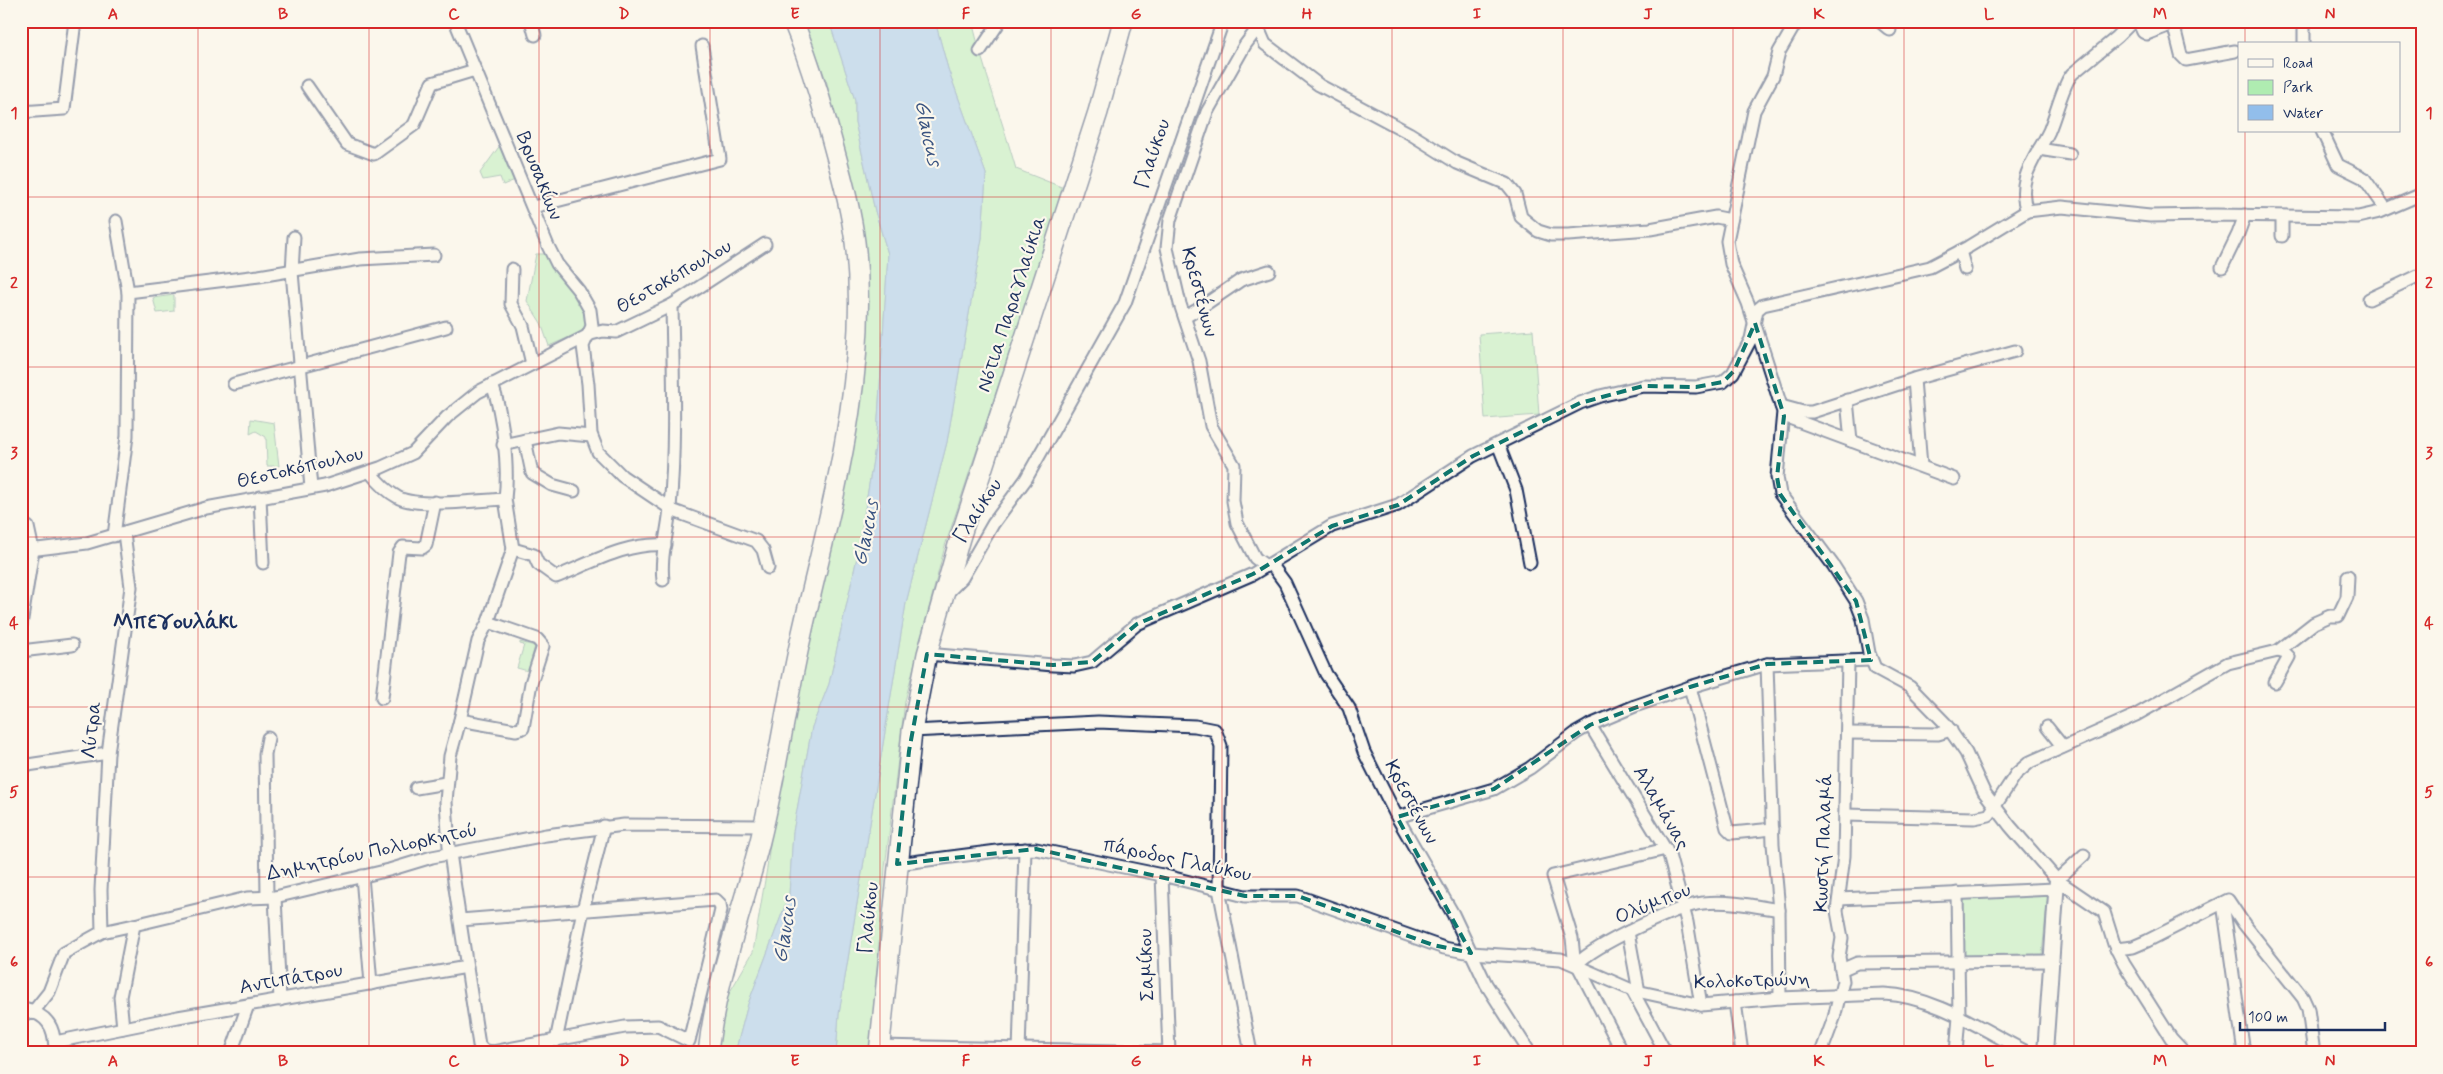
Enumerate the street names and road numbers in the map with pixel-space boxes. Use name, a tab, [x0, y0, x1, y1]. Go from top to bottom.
street label: Γλαύκου	[1128, 115, 1178, 193]
street label: Βρυσακίων	[509, 128, 569, 225]
street label: Νότια Παραγλαύκια	[971, 212, 1053, 396]
street label: Θεοτοκόπουλου	[611, 233, 737, 321]
street label: Κρεστένων	[1174, 244, 1224, 340]
street label: Θεοτοκόπουλου	[234, 440, 366, 496]
street label: Γλαύκου	[947, 473, 1009, 549]
street label: Λύτρα	[76, 700, 108, 760]
street label: Κρεστένων	[1377, 755, 1445, 849]
street label: Αλαμάνας	[1626, 761, 1696, 855]
street label: Κωστή Παλαμά	[1808, 773, 1840, 913]
street label: Δημητρίου Πολιορκητού	[264, 816, 480, 888]
street label: πάροδος Γλαύκου	[1100, 831, 1254, 889]
street label: Ολύμπου	[1611, 877, 1695, 931]
street label: Γλαύκου	[852, 881, 886, 955]
street label: Σαμίκου	[1132, 928, 1162, 1002]
street label: Αντιπάτρου	[237, 957, 345, 1001]
street label: Κολοκοτρώνη	[1693, 965, 1811, 997]

